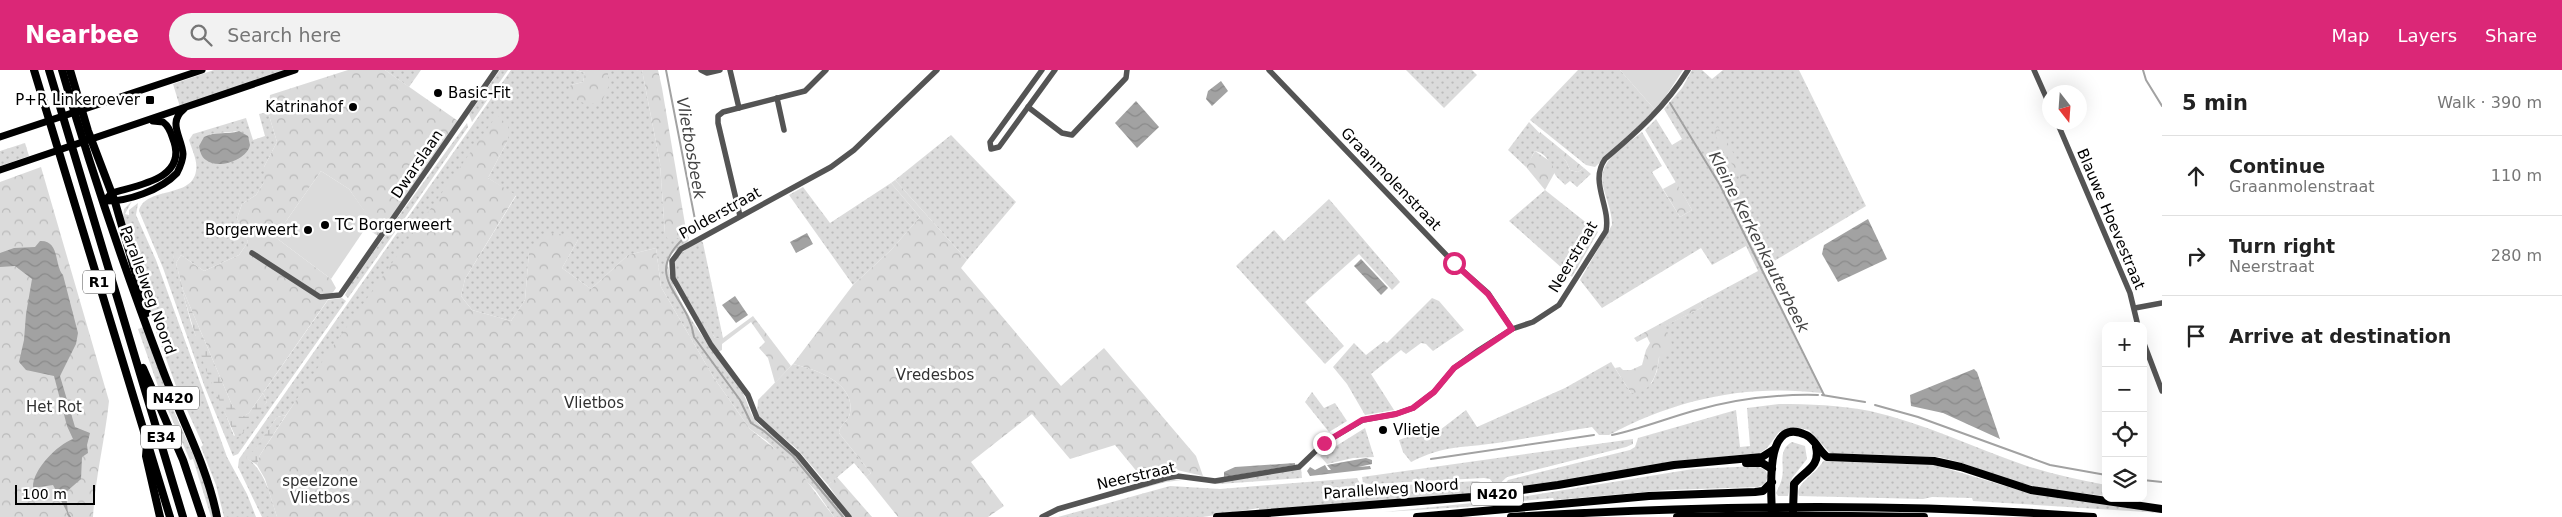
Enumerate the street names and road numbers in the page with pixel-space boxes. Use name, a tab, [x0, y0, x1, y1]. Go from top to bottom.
street label: Graanmolenstraat	[1337, 124, 1445, 234]
street label: Dwarslaan	[387, 126, 447, 202]
street label: Blauwe Hoevestraat	[2073, 146, 2149, 292]
street label: Polderstraat	[676, 183, 764, 243]
street label: Neerstraat	[1545, 218, 1601, 296]
street label: Parallelweg Noord	[116, 223, 180, 357]
road number: R1	[83, 270, 115, 293]
road number: N420	[147, 386, 199, 409]
road number: E34	[141, 426, 181, 448]
street label: Neerstraat	[1095, 458, 1177, 494]
street label: Parallelweg Noord	[1323, 475, 1459, 503]
road number: N420	[1471, 482, 1523, 506]

